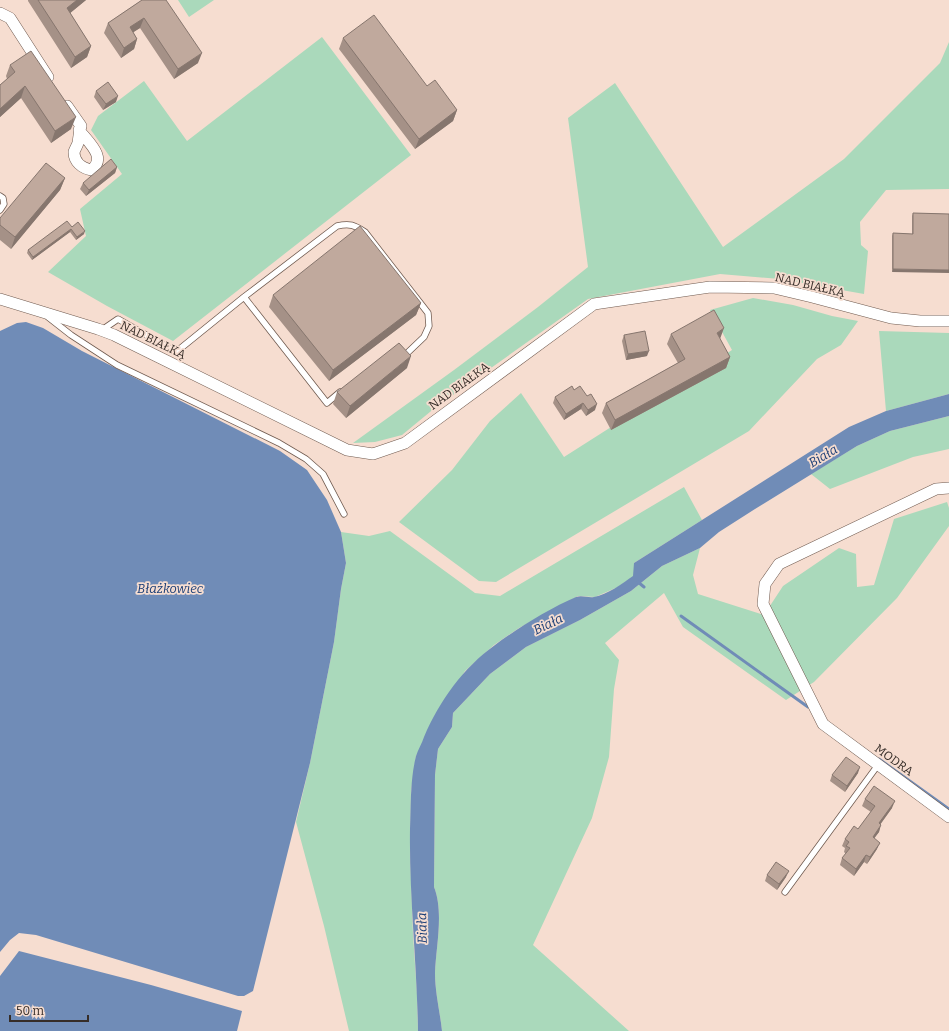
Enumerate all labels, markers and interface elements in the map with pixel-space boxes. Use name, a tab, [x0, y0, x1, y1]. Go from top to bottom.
street label: NAD BIAŁKĄ	[774, 270, 847, 300]
street label: NAD BIAŁKĄ	[118, 318, 189, 362]
street label: NAD BIAŁKĄ	[426, 359, 492, 413]
water label: Biała	[806, 442, 840, 470]
water label: Błażkowiec	[137, 581, 204, 596]
water label: Biała	[531, 610, 565, 638]
street label: MODRA	[872, 741, 917, 779]
water label: Biała	[414, 912, 430, 944]
scale bar	[10, 997, 88, 1023]
text: 50 m	[16, 1004, 45, 1018]

